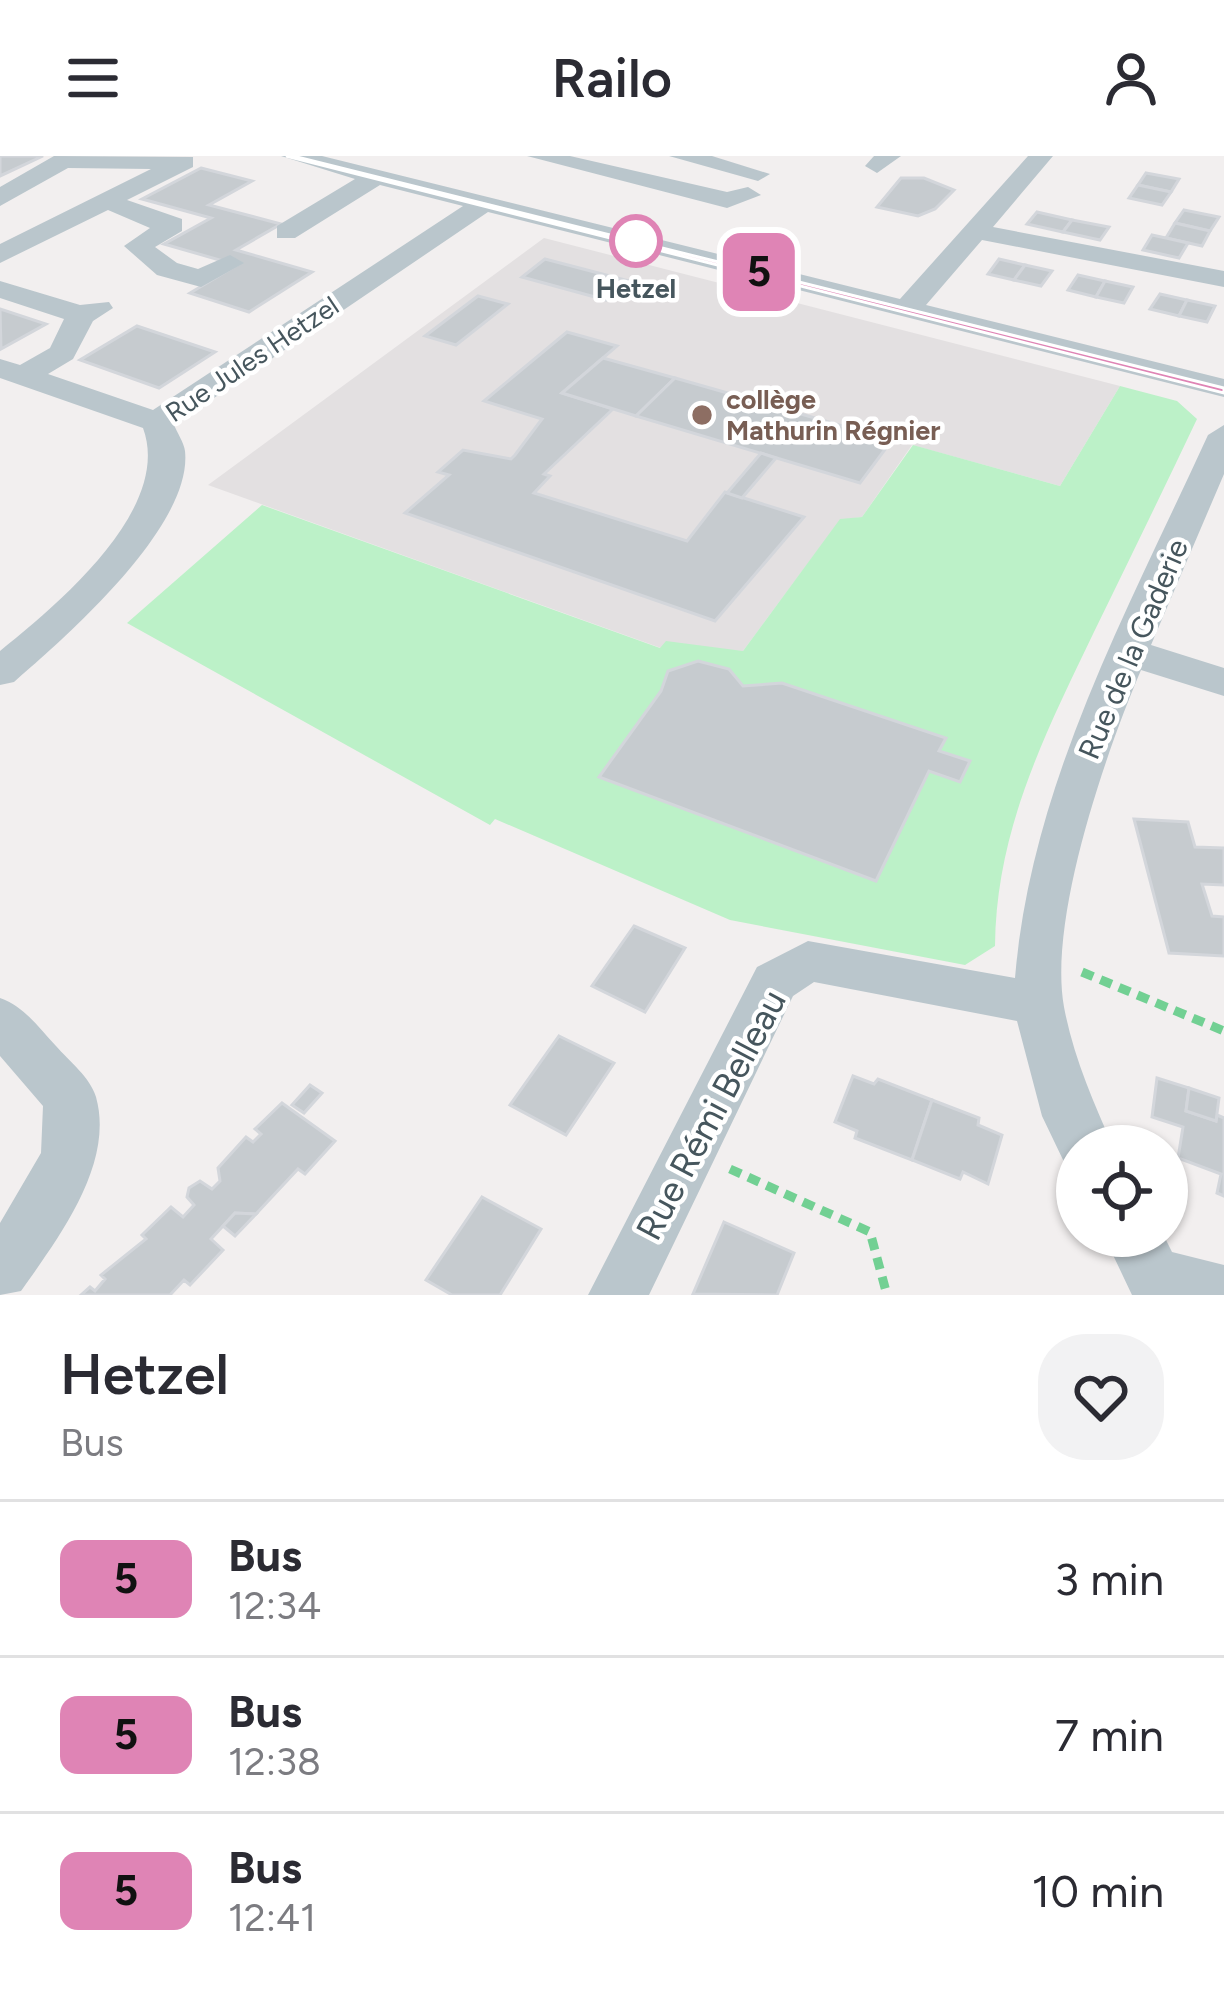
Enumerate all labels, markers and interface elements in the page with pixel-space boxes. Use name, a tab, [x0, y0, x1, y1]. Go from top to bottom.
icon: menu	[60, 45, 126, 111]
icon: person	[1098, 45, 1164, 111]
text: Railo	[552, 46, 672, 111]
marker: Hetzel	[611, 216, 661, 266]
line badge: 5	[720, 233, 798, 311]
text: 5	[747, 246, 771, 297]
place label: Hetzel	[596, 272, 676, 305]
street label: Rue Jules Hetzel	[159, 289, 345, 429]
place label: collège Mathurin Régnier	[726, 383, 940, 447]
marker: collège Mathurin Régnier	[689, 402, 715, 428]
street label: Rue de la Gaderie	[1070, 533, 1196, 765]
street label: Rue Rémi Belleau	[627, 983, 795, 1247]
map controls	[1056, 1125, 1188, 1257]
button: locate	[1056, 1125, 1188, 1257]
button: heart	[1038, 1334, 1164, 1460]
text: Hetzel	[60, 1340, 229, 1408]
text: Bus	[60, 1419, 124, 1466]
text: Bus	[228, 1528, 302, 1582]
text: 3 min	[1055, 1552, 1164, 1606]
text: 5	[114, 1553, 138, 1604]
text: 12:34	[228, 1582, 321, 1629]
text: Bus	[228, 1684, 302, 1738]
text: 7 min	[1055, 1708, 1164, 1762]
text: 5	[114, 1709, 138, 1760]
text: 12:38	[228, 1738, 321, 1785]
text: Bus	[228, 1840, 302, 1894]
text: 10 min	[1032, 1864, 1164, 1918]
text: 5	[114, 1865, 138, 1916]
text: 12:41	[228, 1894, 316, 1941]

